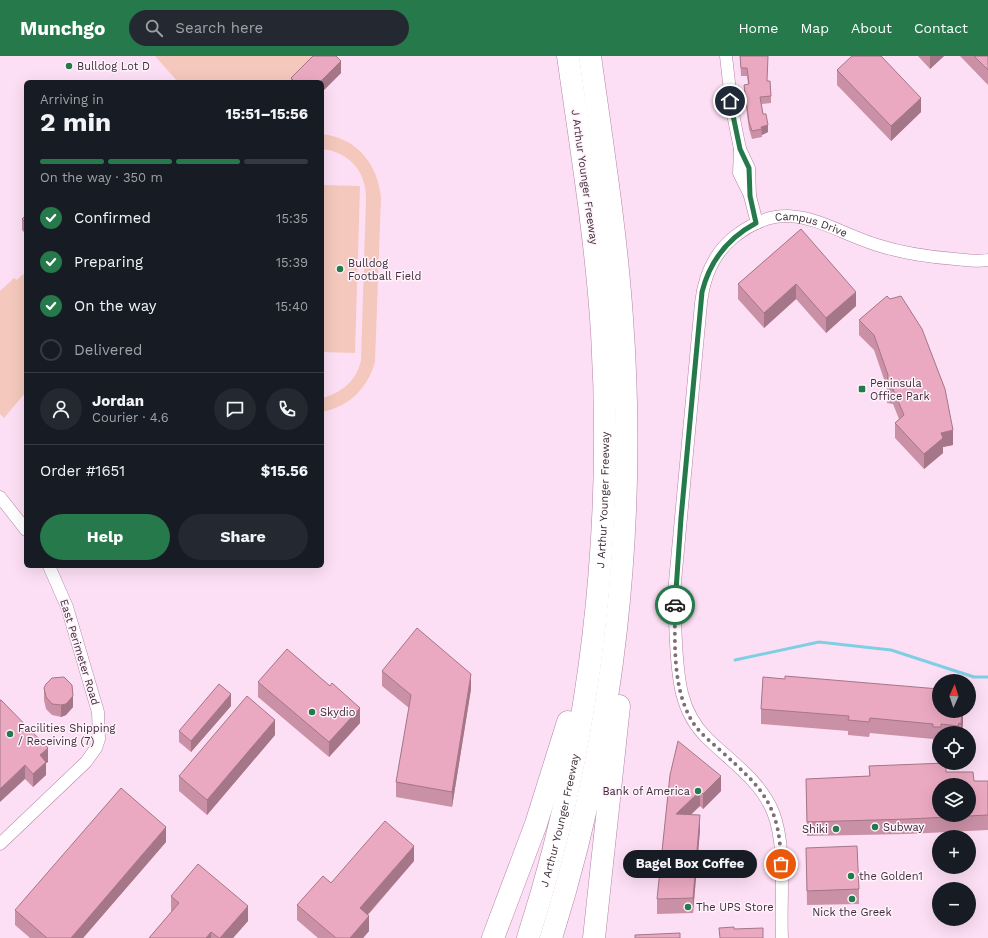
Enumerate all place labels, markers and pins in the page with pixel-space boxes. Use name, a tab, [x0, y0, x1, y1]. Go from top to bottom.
place label: Bulldog Lot D	[77, 60, 150, 73]
marker: Bulldog Lot D	[64, 61, 74, 71]
pin	[713, 84, 747, 118]
place label: Bulldog Football Field	[348, 257, 421, 283]
marker: Bulldog Football Field	[335, 264, 345, 274]
place label: Peninsula Office Park	[870, 377, 930, 403]
marker: Peninsula Office Park	[857, 384, 867, 394]
place label: Skydio	[320, 706, 355, 719]
marker: Skydio	[307, 707, 317, 717]
place label: Facilities Shipping / Receiving (7)	[18, 722, 115, 748]
marker: Facilities Shipping / Receiving (7)	[5, 729, 15, 739]
place label: Bank of America	[602, 785, 690, 798]
marker: Bank of America	[693, 786, 703, 796]
place label: Subway	[883, 821, 924, 834]
marker: Subway	[870, 822, 880, 832]
place label: Shiki	[802, 823, 828, 836]
marker: Shiki	[831, 824, 841, 834]
pin	[764, 847, 798, 881]
callout: Bagel Box Coffee	[623, 850, 757, 878]
place label: the Golden1	[859, 870, 923, 883]
marker: the Golden1	[846, 871, 856, 881]
marker: Nick the Greek	[847, 894, 857, 904]
place label: The UPS Store	[696, 901, 774, 914]
marker: The UPS Store	[683, 902, 693, 912]
place label: Nick the Greek	[812, 906, 892, 919]

